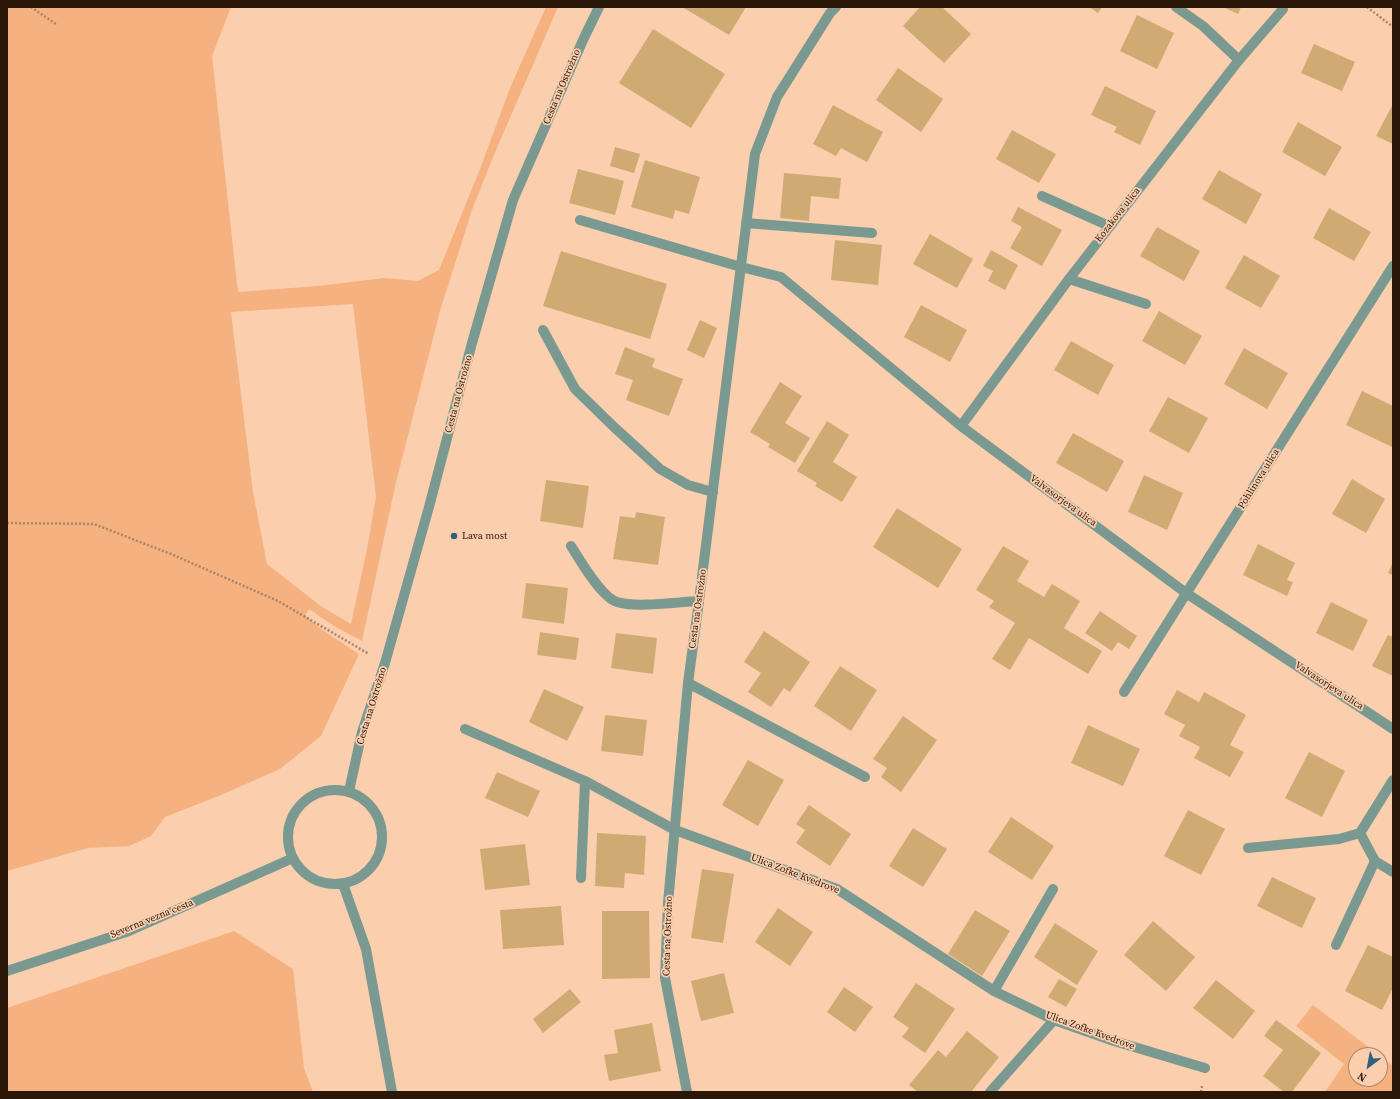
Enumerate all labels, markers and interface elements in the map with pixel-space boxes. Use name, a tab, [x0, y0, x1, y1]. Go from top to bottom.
street label: Cesta na Ostrožno	[541, 48, 583, 126]
street label: Kozakova ulica	[1093, 185, 1143, 245]
street label: Cesta na Ostrožno	[443, 354, 475, 434]
street label: Pohlinova ulica	[1236, 447, 1282, 511]
street label: Valvasorjeva ulica	[1027, 473, 1099, 529]
place label: Lava most	[462, 530, 507, 542]
marker: Lava most	[449, 531, 459, 541]
street label: Cesta na Ostrožno	[686, 568, 710, 650]
street label: Valvasorjeva ulica	[1292, 659, 1366, 713]
street label: Cesta na Ostrožno	[355, 666, 389, 746]
street label: Ulica Zofke Kvedrove	[749, 852, 841, 896]
street label: Cesta na Ostrožno	[661, 896, 675, 976]
street label: Severna vezna cesta	[109, 897, 195, 941]
street label: Ulica Zofke Kvedrove	[1044, 1009, 1136, 1053]
north arrow	[1348, 1047, 1388, 1087]
text: N	[1355, 1068, 1369, 1085]

